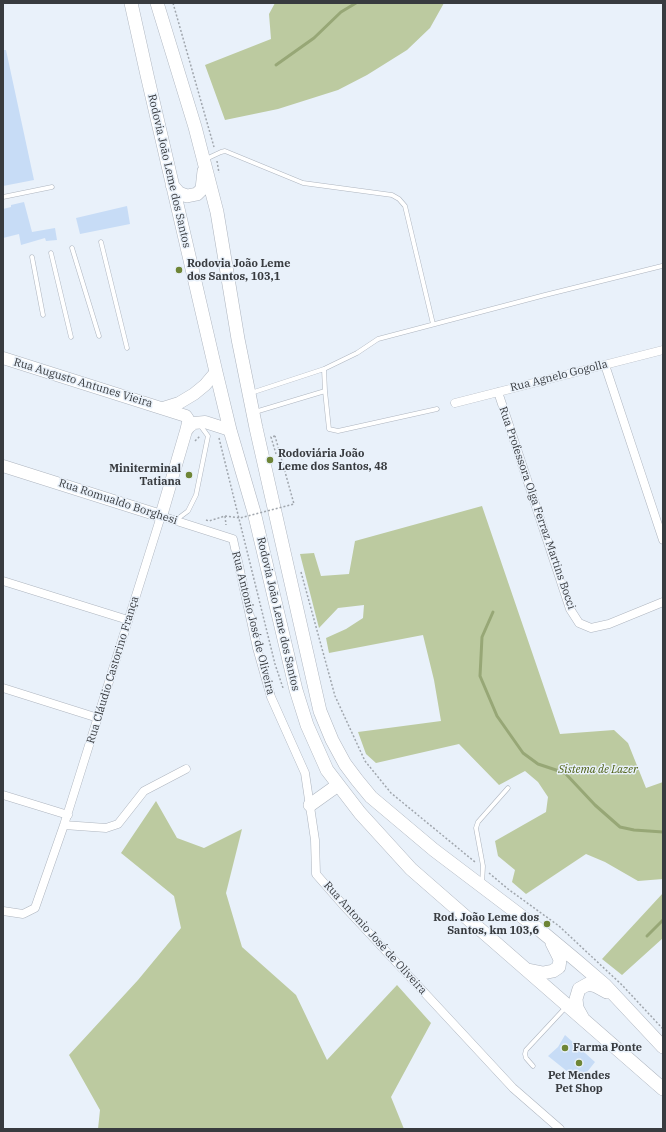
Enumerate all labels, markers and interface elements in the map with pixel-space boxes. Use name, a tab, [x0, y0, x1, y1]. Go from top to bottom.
street label: Rodovia João Leme dos Santos	[145, 93, 193, 249]
place label: Rodovia João Leme dos Santos, 103,1	[187, 257, 290, 283]
marker: Rodovia João Leme dos Santos, 103,1	[174, 265, 184, 275]
street label: Rua Augusto Antunes Vieira	[12, 356, 154, 410]
street label: Rua Agnelo Gogolla	[509, 357, 609, 395]
street label: Rua Professora Olga Ferraz Martins Bocci	[496, 405, 578, 611]
place label: Rodoviária João Leme dos Santos, 48	[278, 447, 387, 473]
marker: Rodoviária João Leme dos Santos, 48	[265, 455, 275, 465]
place label: Miniterminal Tatiana	[109, 462, 181, 488]
marker: Miniterminal Tatiana	[184, 470, 194, 480]
street label: Rua Romualdo Borghesi	[57, 477, 179, 527]
street label: Rodovia João Leme dos Santos	[254, 536, 302, 692]
street label: Rua Antonio José de Oliveira	[229, 550, 277, 696]
street label: Rua Cláudio Castorino França	[84, 595, 142, 745]
park label: Sistema de Lazer	[558, 763, 638, 777]
street label: Rua Antonio José de Oliveira	[321, 879, 429, 997]
place label: Rod. João Leme dos Santos, km 103,6	[433, 911, 539, 937]
marker: Rod. João Leme dos Santos, km 103,6	[542, 919, 552, 929]
place label: Farma Ponte	[573, 1041, 642, 1055]
marker: Farma Ponte	[560, 1043, 570, 1053]
marker: Pet Mendes Pet Shop	[574, 1058, 584, 1068]
place label: Pet Mendes Pet Shop	[548, 1069, 610, 1095]

